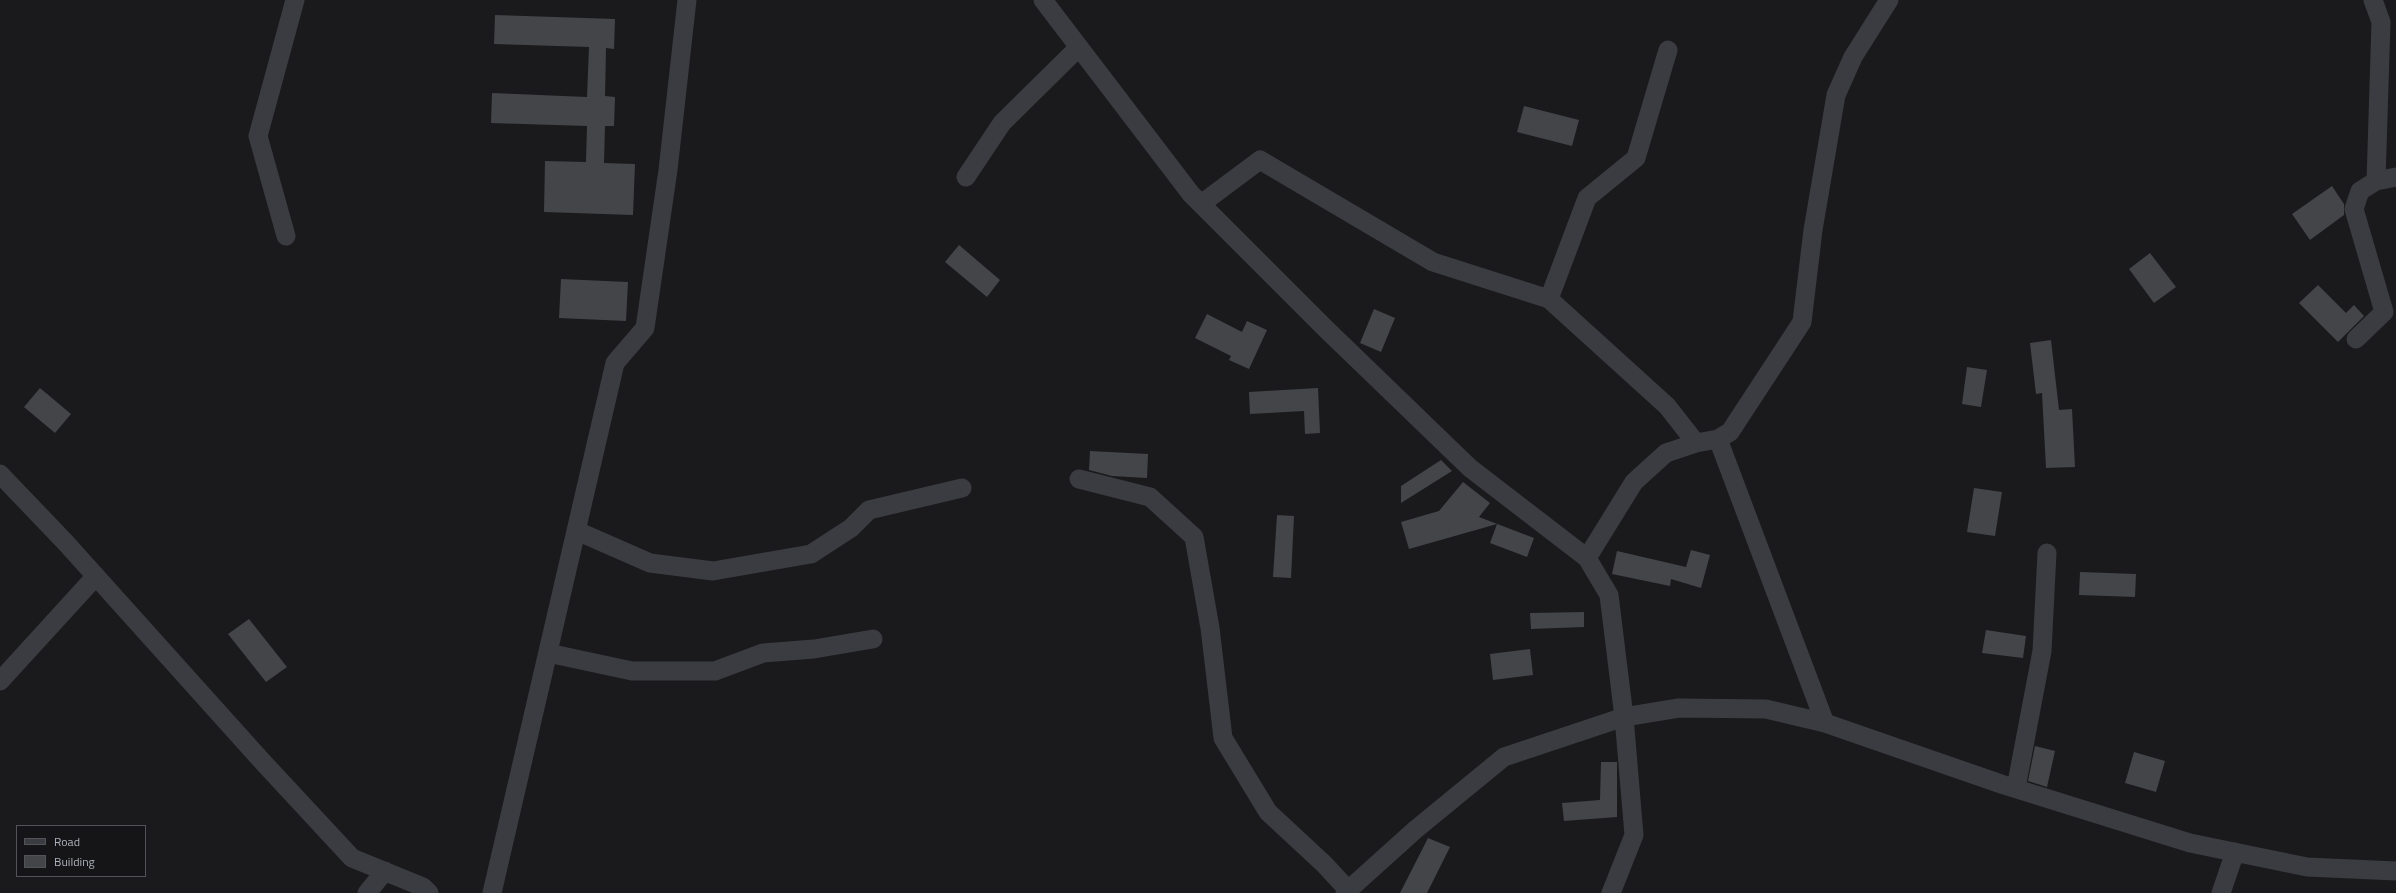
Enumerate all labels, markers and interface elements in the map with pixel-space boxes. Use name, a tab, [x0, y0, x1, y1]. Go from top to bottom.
legend	[16, 825, 146, 877]
text: Road	[54, 832, 80, 851]
text: Building	[54, 852, 95, 871]

